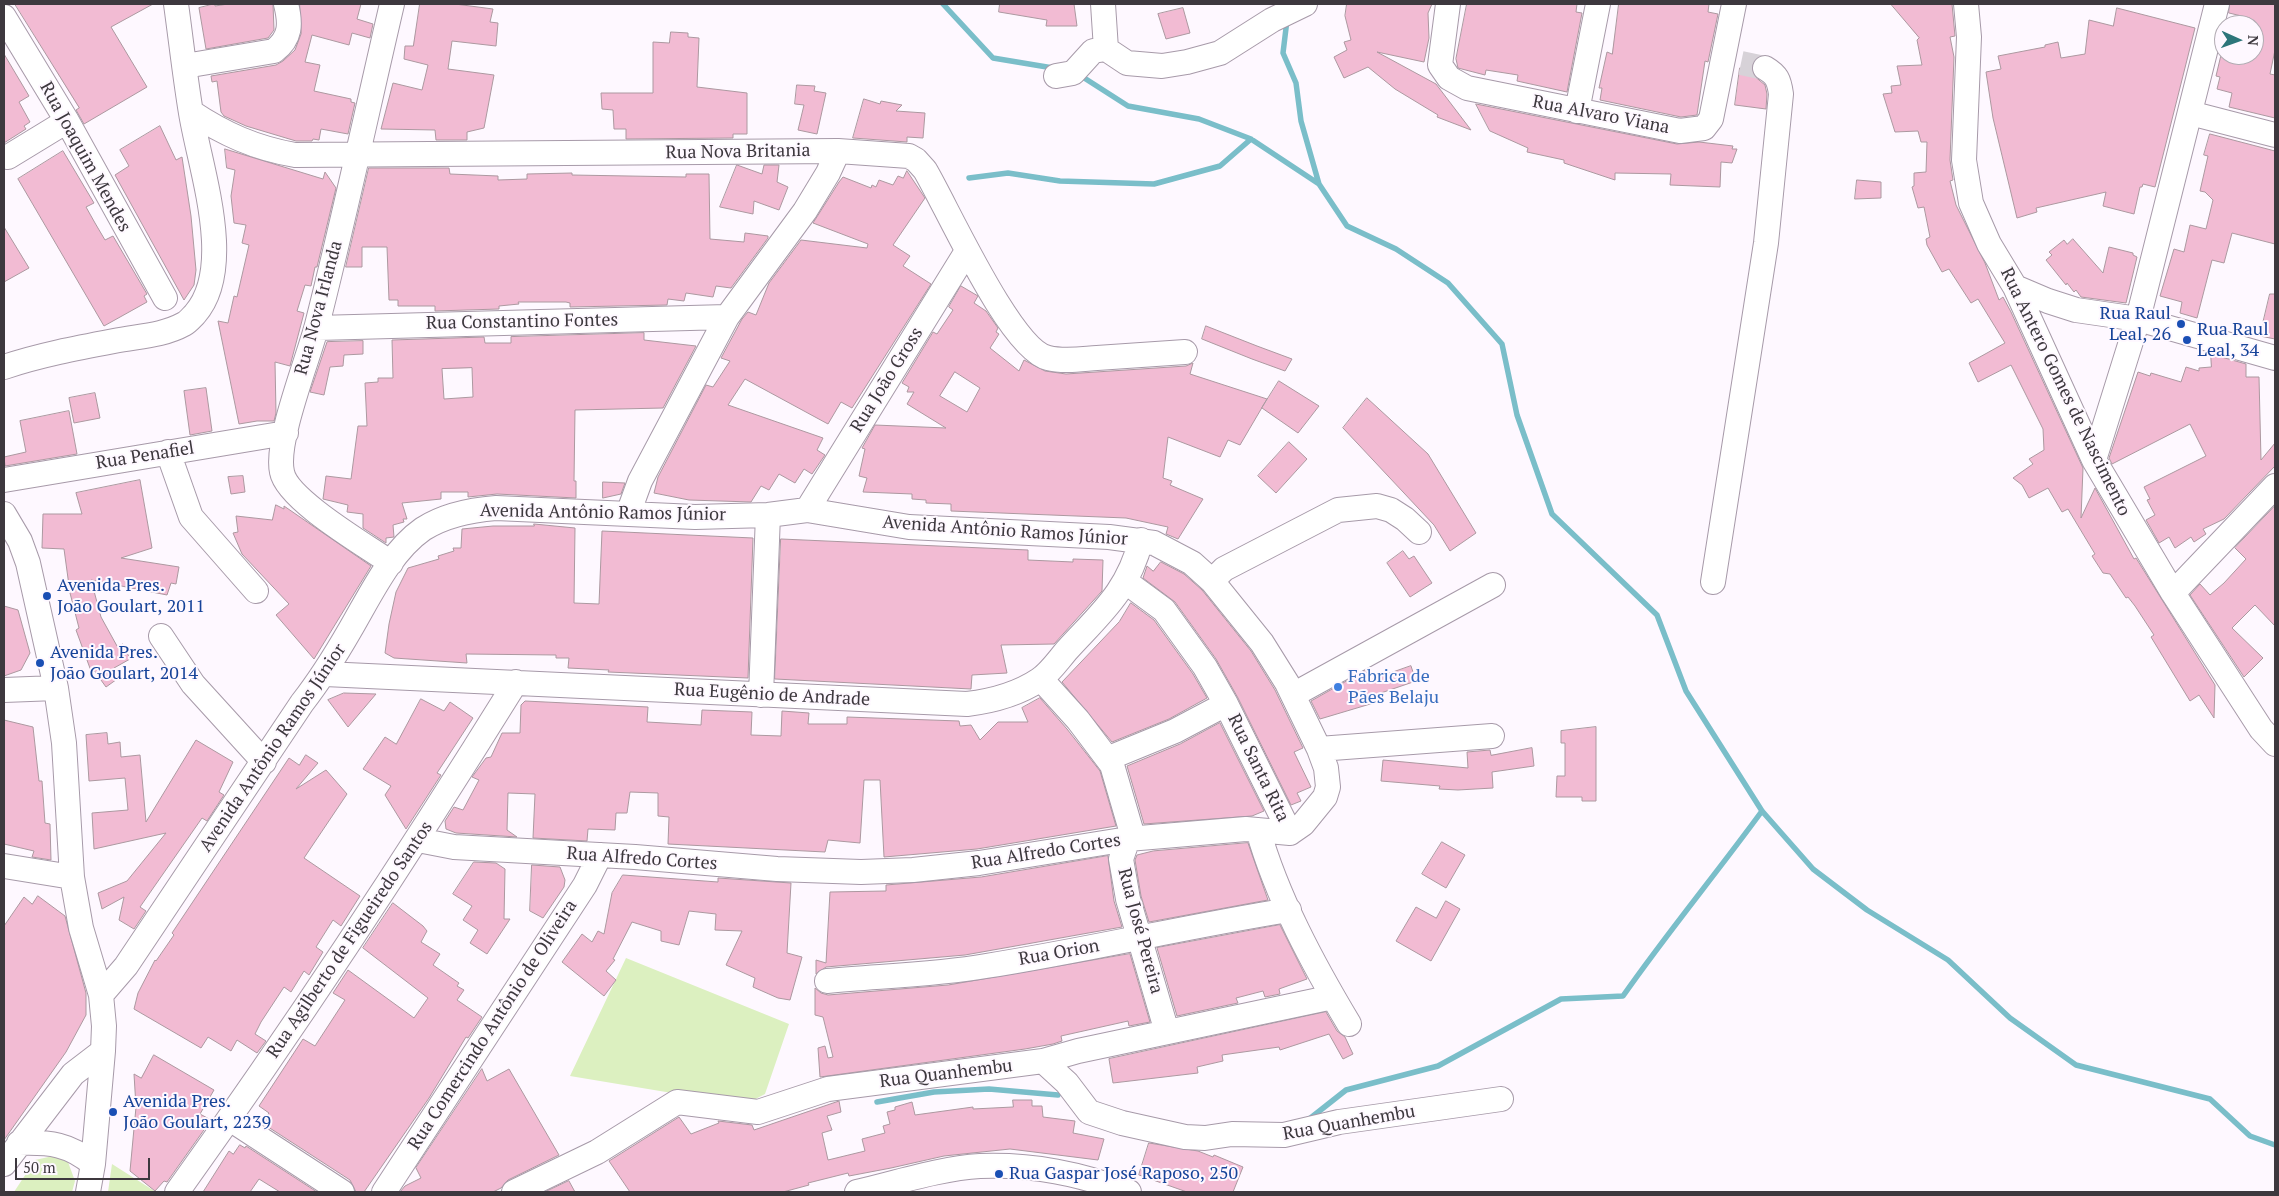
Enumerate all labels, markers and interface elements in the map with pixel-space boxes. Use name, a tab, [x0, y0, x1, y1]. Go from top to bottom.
north arrow	[2214, 15, 2264, 65]
text: N	[2244, 35, 2263, 46]
street label: Rua Joaquim Mendes	[35, 78, 135, 236]
street label: Rua Alvaro Viana	[1531, 91, 1671, 139]
street label: Rua Nova Britania	[665, 140, 811, 164]
street label: Rua Nova Irlanda	[291, 238, 347, 378]
street label: Rua Antero Gomes de Nascimento	[1995, 264, 2135, 520]
place label: Rua Raul Leal, 26	[2099, 303, 2171, 346]
street label: Rua Constantino Fontes	[426, 310, 618, 334]
marker: Rua Raul Leal, 26	[2175, 318, 2187, 330]
place label: Rua Raul Leal, 34	[2197, 319, 2269, 362]
street label: Rua João Gross	[846, 324, 928, 436]
marker: Rua Raul Leal, 34	[2181, 334, 2193, 346]
street label: Rua Penafiel	[94, 438, 196, 474]
street label: Avenida Antônio Ramos Júnior	[480, 500, 726, 526]
street label: Avenida Antônio Ramos Júnior	[881, 512, 1129, 550]
place label: Avenida Pres. João Goulart, 2011	[57, 575, 205, 618]
marker: Avenida Pres. João Goulart, 2011	[41, 590, 53, 602]
street label: Avenida Antônio Ramos Júnior	[195, 640, 351, 856]
place label: Avenida Pres. João Goulart, 2014	[50, 642, 198, 684]
marker: Avenida Pres. João Goulart, 2014	[34, 657, 46, 669]
place label: Fabrica de Pães Belaju	[1348, 666, 1439, 709]
street label: Rua Eugênio de Andrade	[673, 679, 871, 711]
marker: Fabrica de Pães Belaju	[1332, 681, 1344, 693]
street label: Rua Santa Rita	[1223, 710, 1293, 826]
street label: Rua Agilberto de Figueiredo Santos	[262, 817, 438, 1063]
street label: Rua Alfredo Cortes	[970, 830, 1122, 874]
street label: Rua Alfredo Cortes	[566, 843, 718, 875]
street label: Rua José Pereira	[1113, 866, 1167, 996]
street label: Rua Comercindo Antônio de Oliveira	[404, 896, 582, 1154]
street label: Rua Orion	[1017, 935, 1101, 971]
street label: Rua Quanhembu	[878, 1055, 1014, 1093]
place label: Avenida Pres. João Goulart, 2239	[123, 1091, 271, 1134]
street label: Rua Quanhembu	[1281, 1101, 1417, 1145]
marker: Avenida Pres. João Goulart, 2239	[107, 1106, 119, 1118]
scale bar	[18, 1148, 152, 1180]
text: 50 m	[23, 1157, 56, 1177]
place label: Rua Gaspar José Raposo, 250	[1009, 1163, 1238, 1185]
marker: Rua Gaspar José Raposo, 250	[993, 1168, 1005, 1180]

